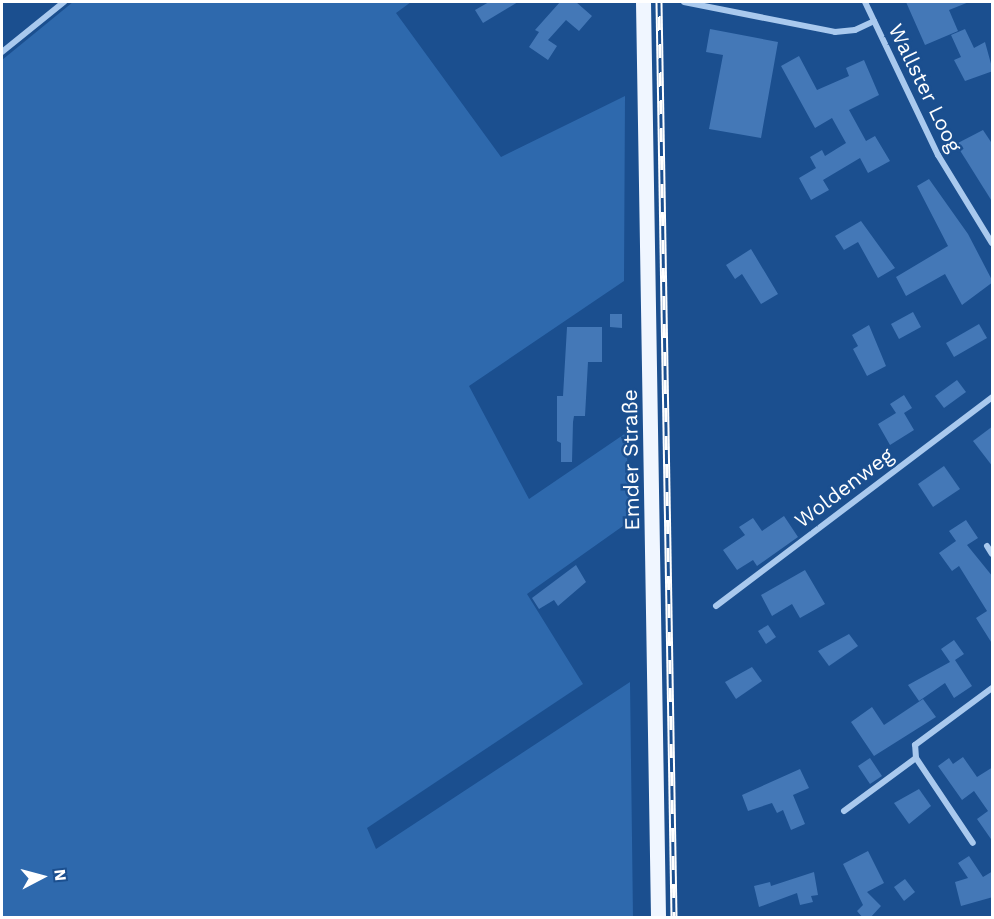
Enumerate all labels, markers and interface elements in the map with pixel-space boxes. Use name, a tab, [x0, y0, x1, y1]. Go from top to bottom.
street label: Wallster Loog	[883, 19, 967, 157]
street label: Emder Straße	[617, 389, 645, 531]
street label: Woldenweg	[790, 443, 898, 533]
north arrow	[12, 847, 72, 907]
text: N	[50, 868, 70, 882]

